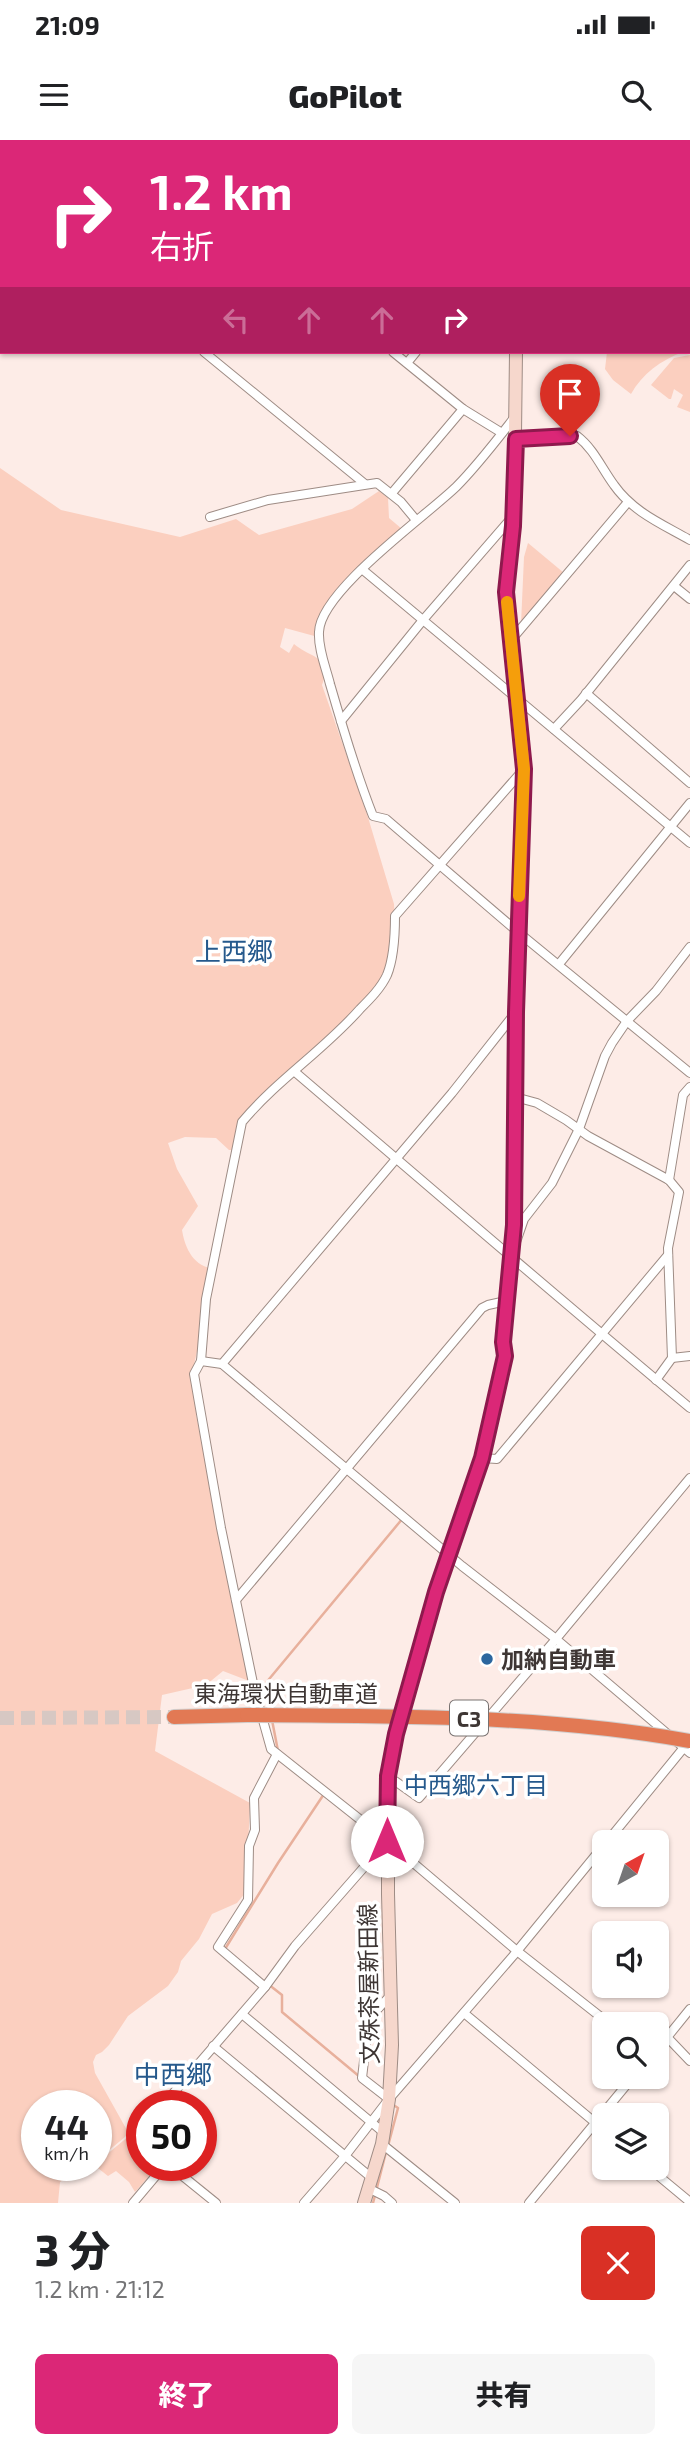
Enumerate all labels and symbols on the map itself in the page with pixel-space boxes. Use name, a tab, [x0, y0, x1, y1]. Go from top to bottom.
pin	[540, 364, 600, 436]
district label: 上西郷	[195, 935, 273, 966]
place label: 加納自動車	[501, 1645, 616, 1673]
marker: 加納自動車	[479, 1651, 495, 1667]
street label: 東海環状自動車道	[194, 1679, 378, 1707]
road number: C3	[450, 1700, 488, 1736]
district label: 中西郷六丁目	[404, 1770, 548, 1799]
position arrow	[350, 1804, 424, 1878]
north arrow	[592, 1830, 668, 1908]
street label: 文殊茶屋新田線	[353, 1903, 383, 2065]
district label: 中西郷	[134, 2058, 212, 2089]
speed limit sign: 50	[126, 2090, 217, 2181]

